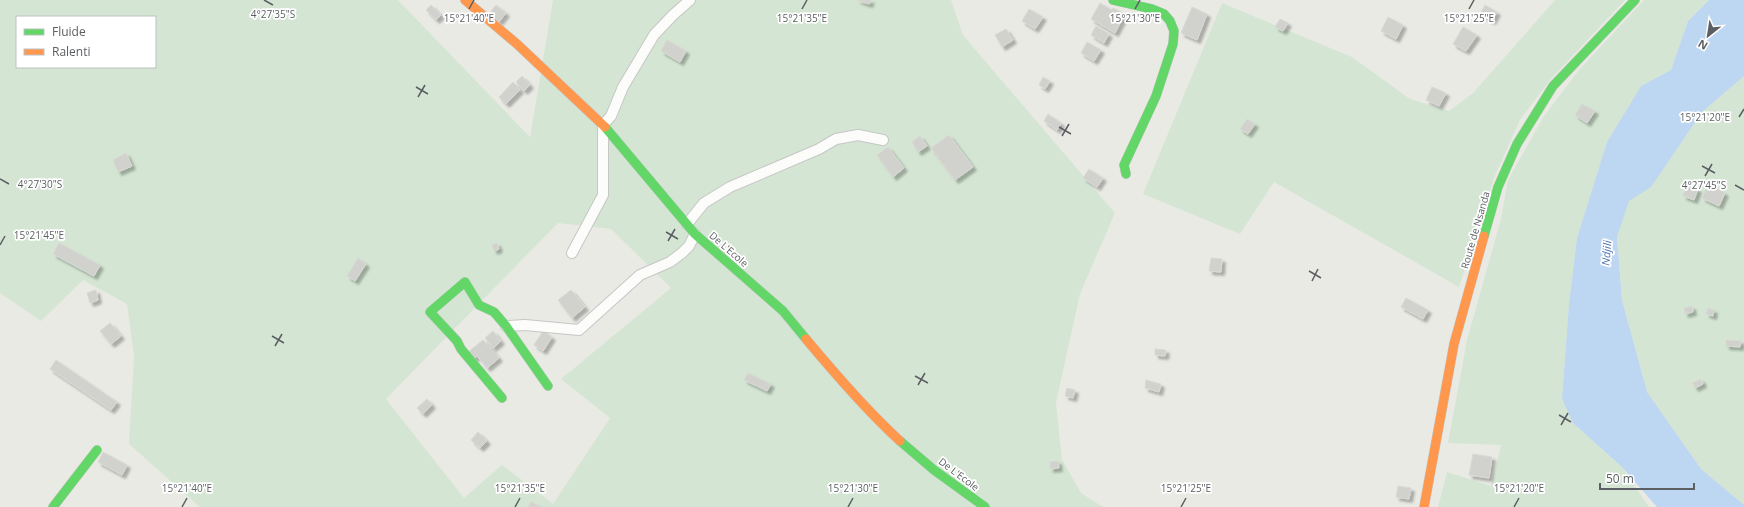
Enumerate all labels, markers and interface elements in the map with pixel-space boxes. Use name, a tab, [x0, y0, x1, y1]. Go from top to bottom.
text: 4°27'35"S	[251, 7, 295, 21]
text: 15°21'40"E	[444, 11, 494, 25]
text: 15°21'35"E	[777, 11, 827, 25]
text: 15°21'30"E	[1110, 11, 1160, 25]
text: 15°21'25"E	[1444, 11, 1494, 25]
legend	[16, 16, 156, 68]
north arrow	[1688, 16, 1728, 56]
text: Fluide	[52, 23, 86, 40]
text: N	[1695, 36, 1710, 54]
text: Ralenti	[52, 43, 91, 60]
text: 15°21'20"E	[1680, 110, 1730, 124]
text: 4°27'30"S	[18, 177, 62, 191]
text: 4°27'45"S	[1682, 178, 1726, 192]
street label: Route de Nsanda	[1457, 190, 1493, 270]
text: 15°21'45"E	[14, 228, 64, 242]
street label: De L'Ecole	[707, 228, 752, 270]
water label: Ndjili	[1597, 240, 1615, 266]
street label: De L'Ecole	[936, 454, 982, 494]
scale bar	[1600, 465, 1694, 491]
text: 50 m	[1606, 470, 1634, 487]
text: 15°21'40"E	[162, 481, 212, 495]
text: 15°21'35"E	[495, 481, 545, 495]
text: 15°21'30"E	[828, 481, 878, 495]
text: 15°21'25"E	[1161, 481, 1211, 495]
text: 15°21'20"E	[1494, 481, 1544, 495]

